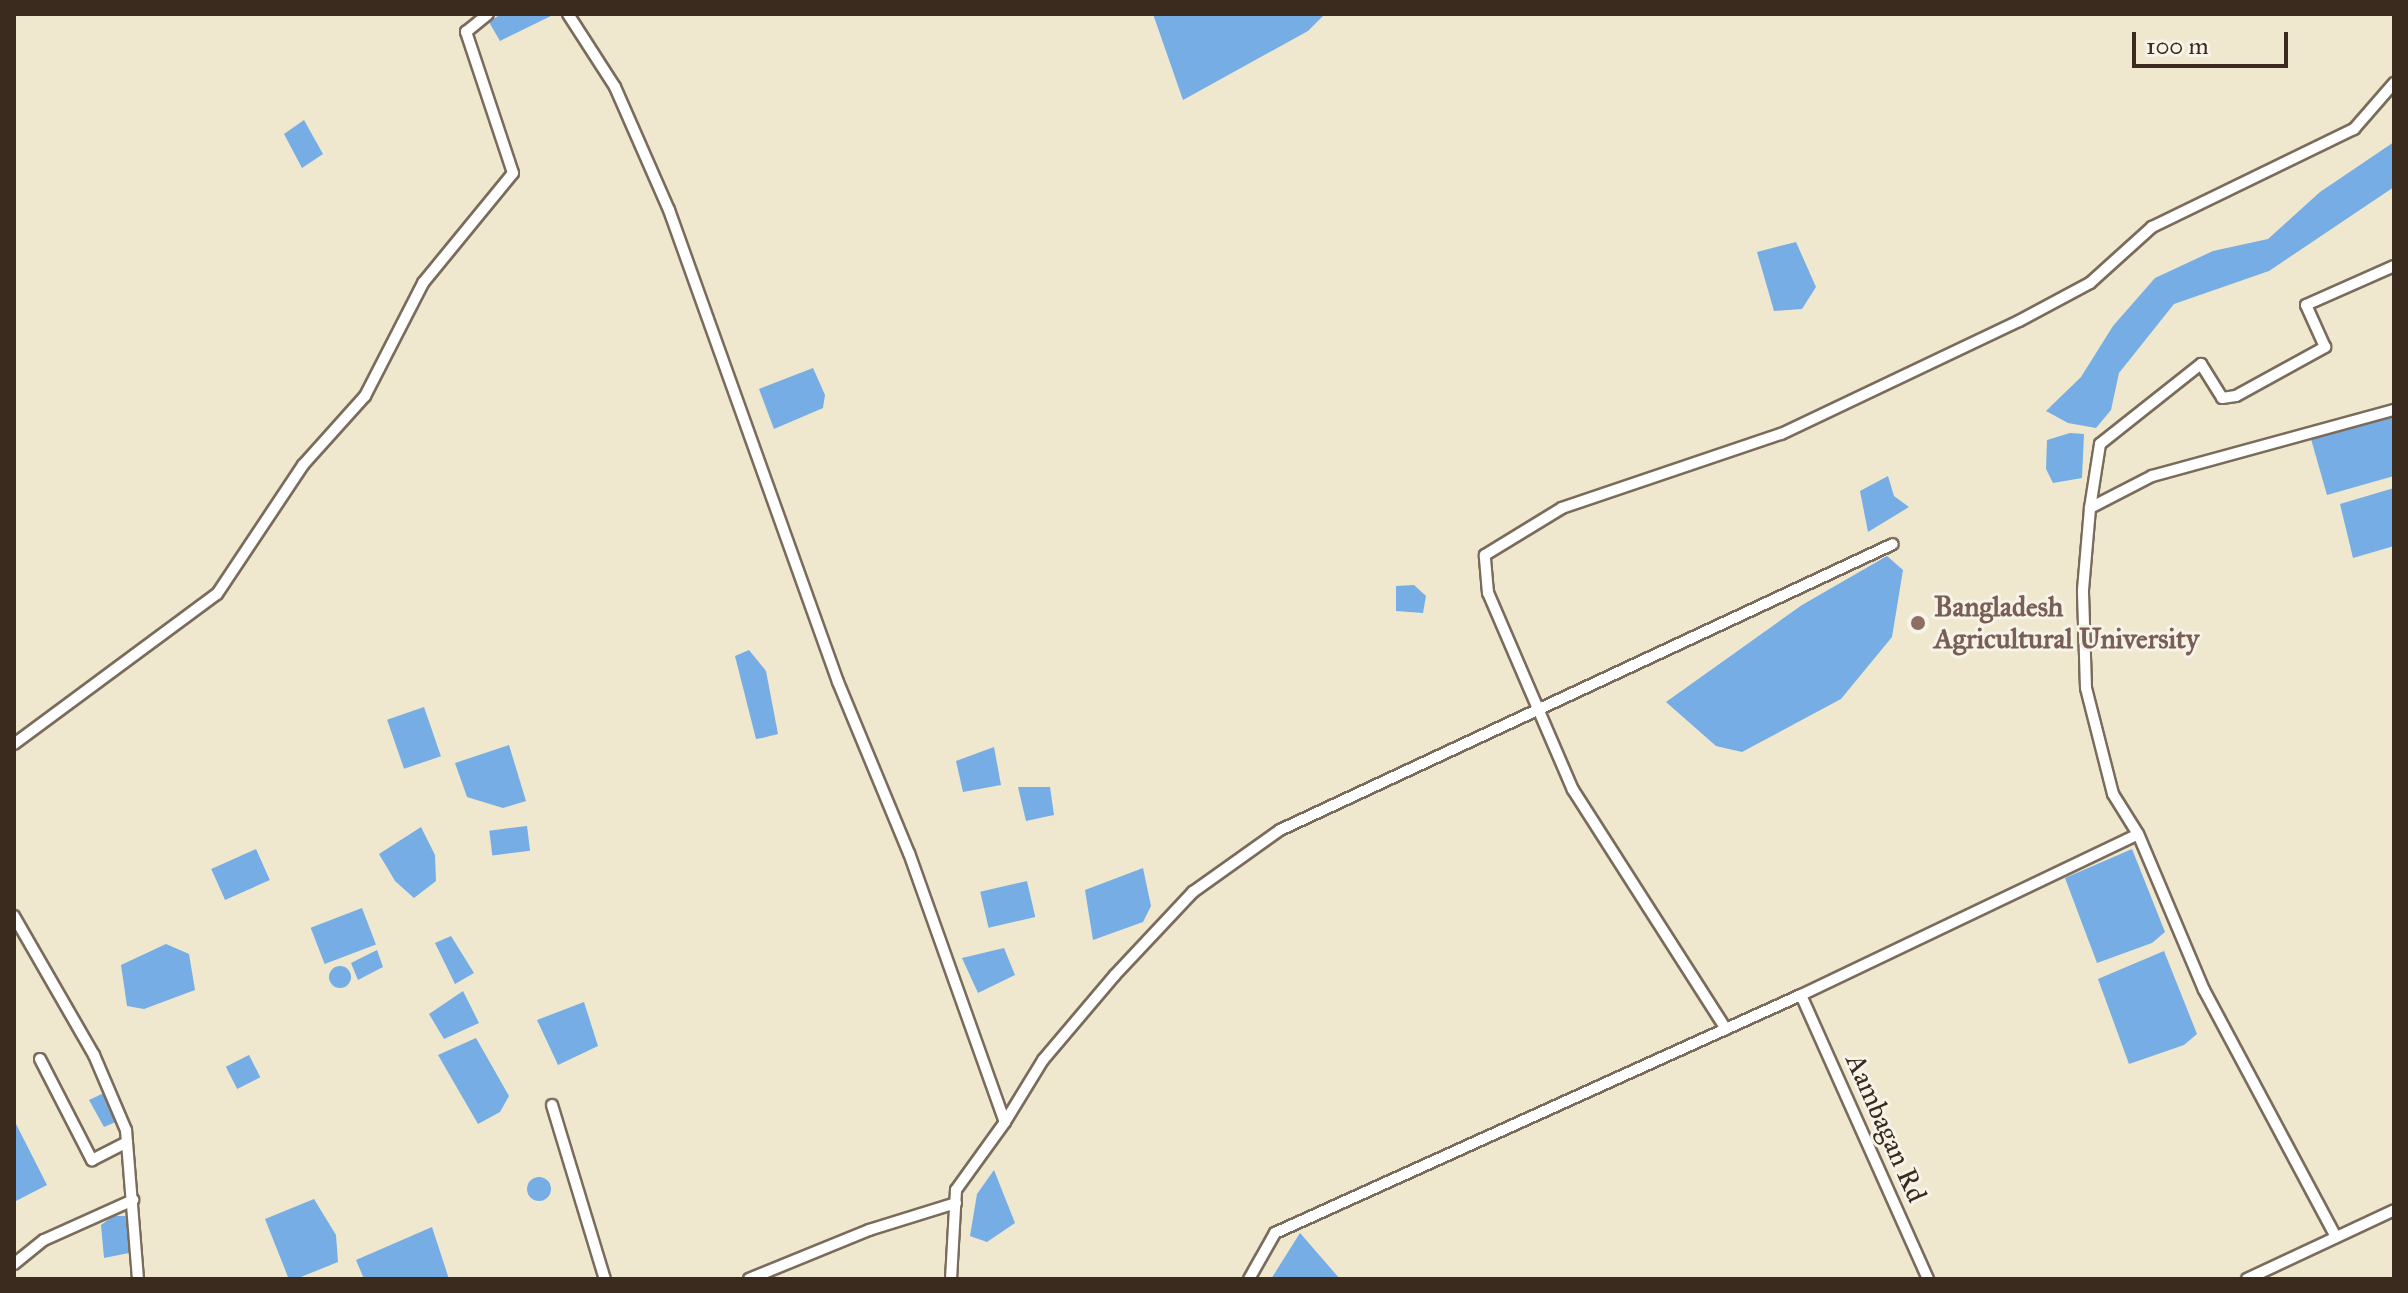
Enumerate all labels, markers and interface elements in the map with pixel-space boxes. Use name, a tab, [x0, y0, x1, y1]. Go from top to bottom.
scale bar	[2136, 16, 2292, 66]
text: 100 m	[2146, 31, 2209, 61]
place label: Bangladesh Agricultural University	[1934, 590, 2199, 656]
marker: Bangladesh Agricultural University	[1909, 614, 1927, 632]
street label: Aambagan Rd	[1838, 1048, 1934, 1208]

